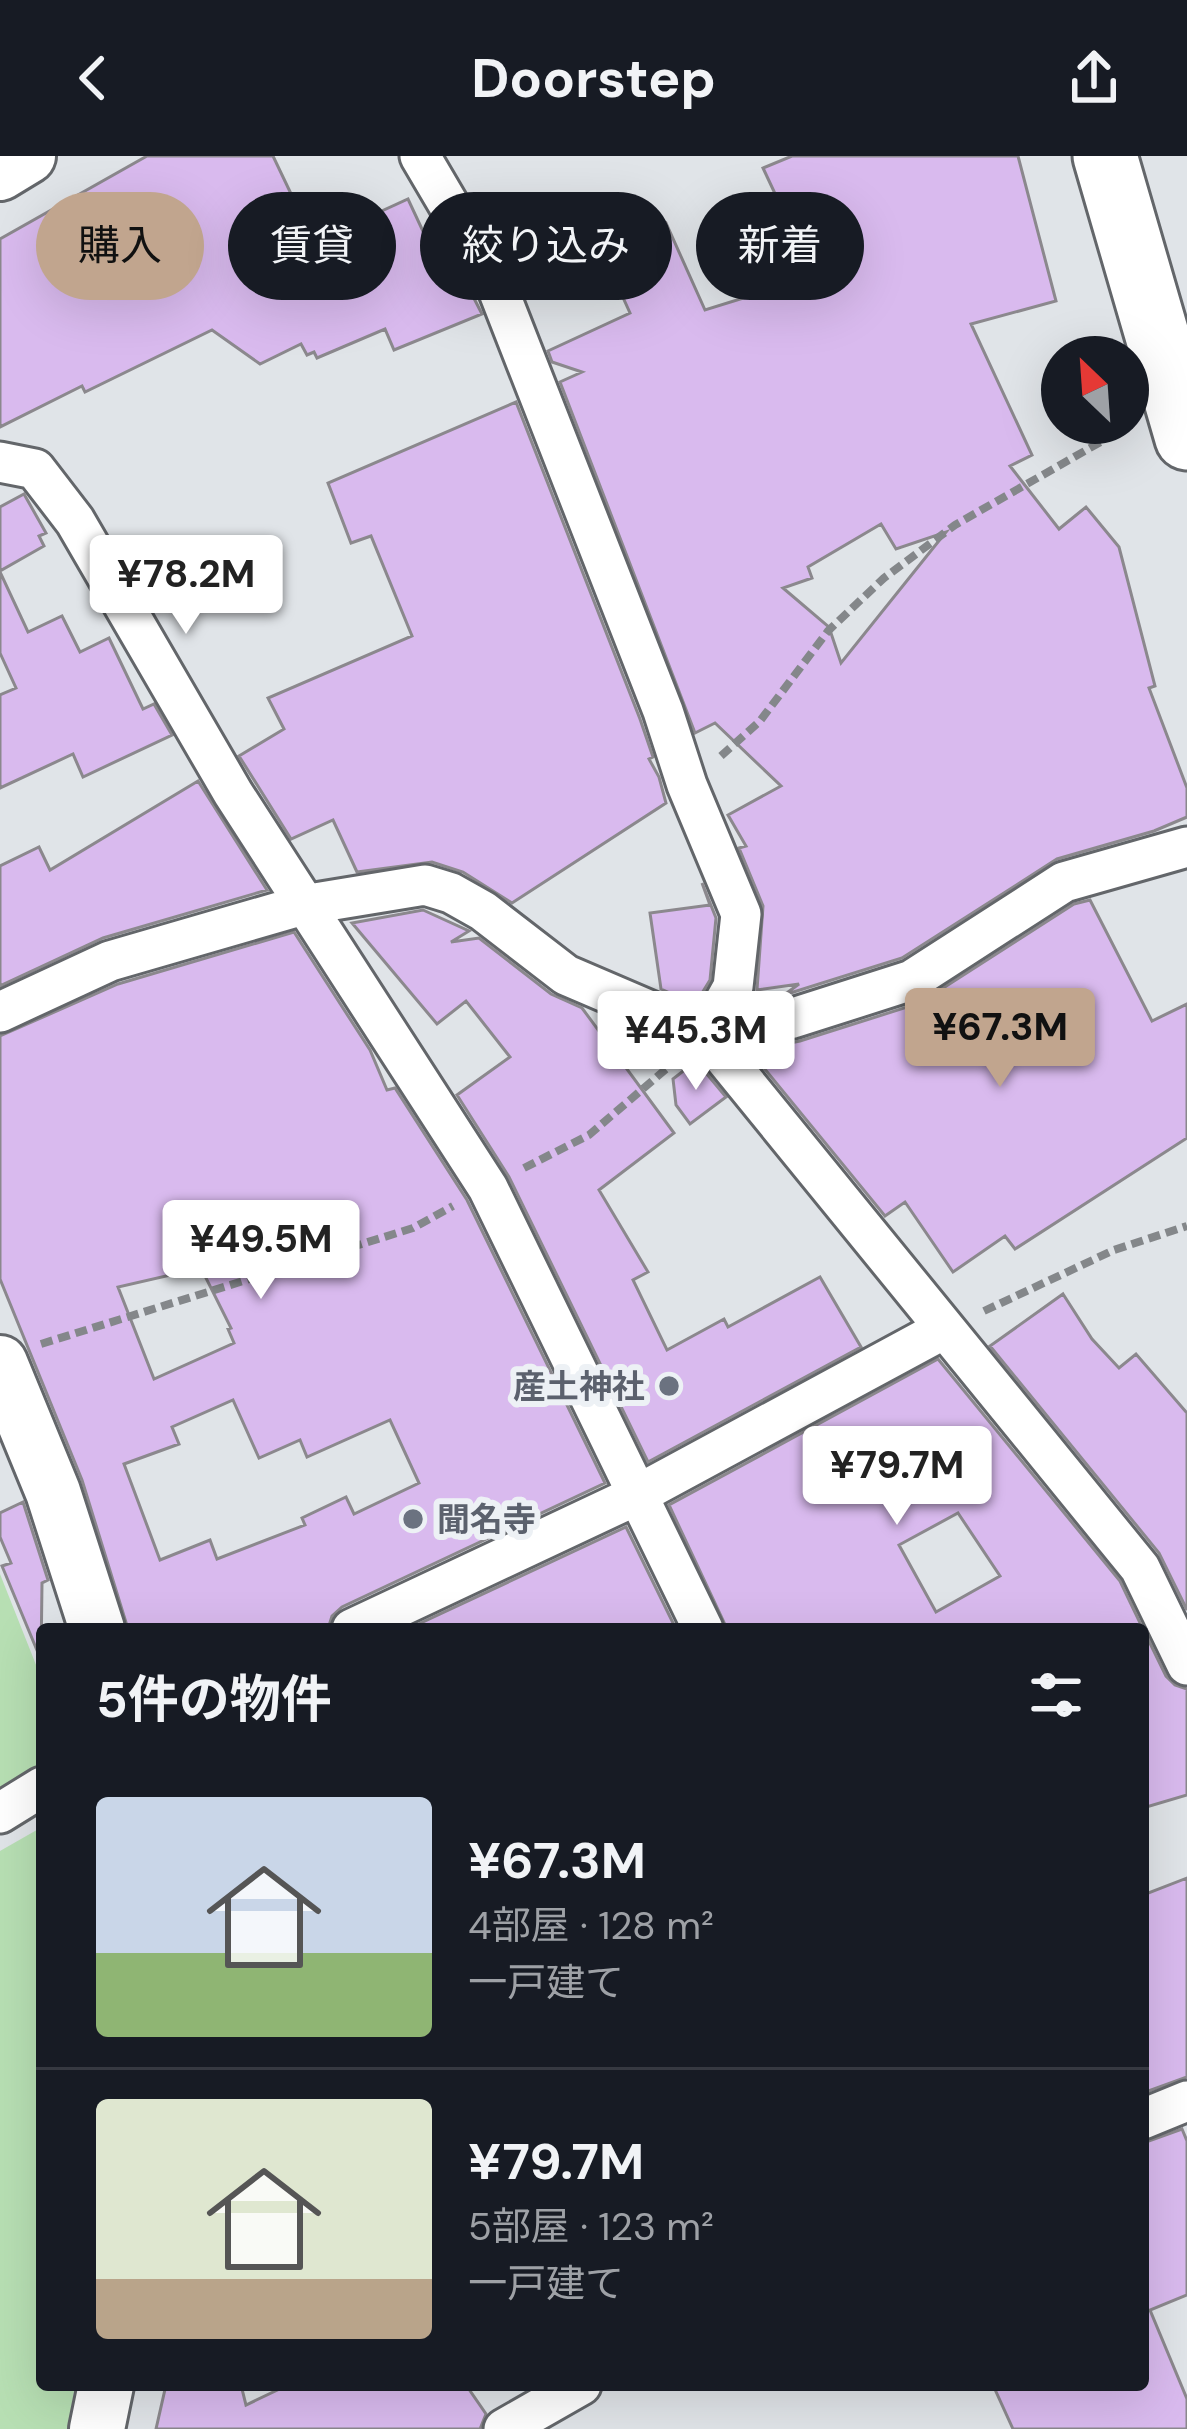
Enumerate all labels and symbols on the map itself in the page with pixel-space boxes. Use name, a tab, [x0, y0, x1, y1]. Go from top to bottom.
north arrow	[1041, 336, 1149, 444]
pin: ¥78.2M	[88, 535, 284, 637]
pin: ¥67.3M	[902, 988, 1098, 1090]
pin: ¥45.3M	[598, 991, 794, 1093]
pin: ¥49.5M	[163, 1200, 359, 1302]
place label: 産土神社	[513, 1365, 645, 1408]
marker: 産土神社	[656, 1373, 682, 1399]
pin: ¥79.7M	[799, 1426, 995, 1528]
place label: 聞名寺	[437, 1498, 536, 1541]
marker: 聞名寺	[400, 1506, 426, 1532]

